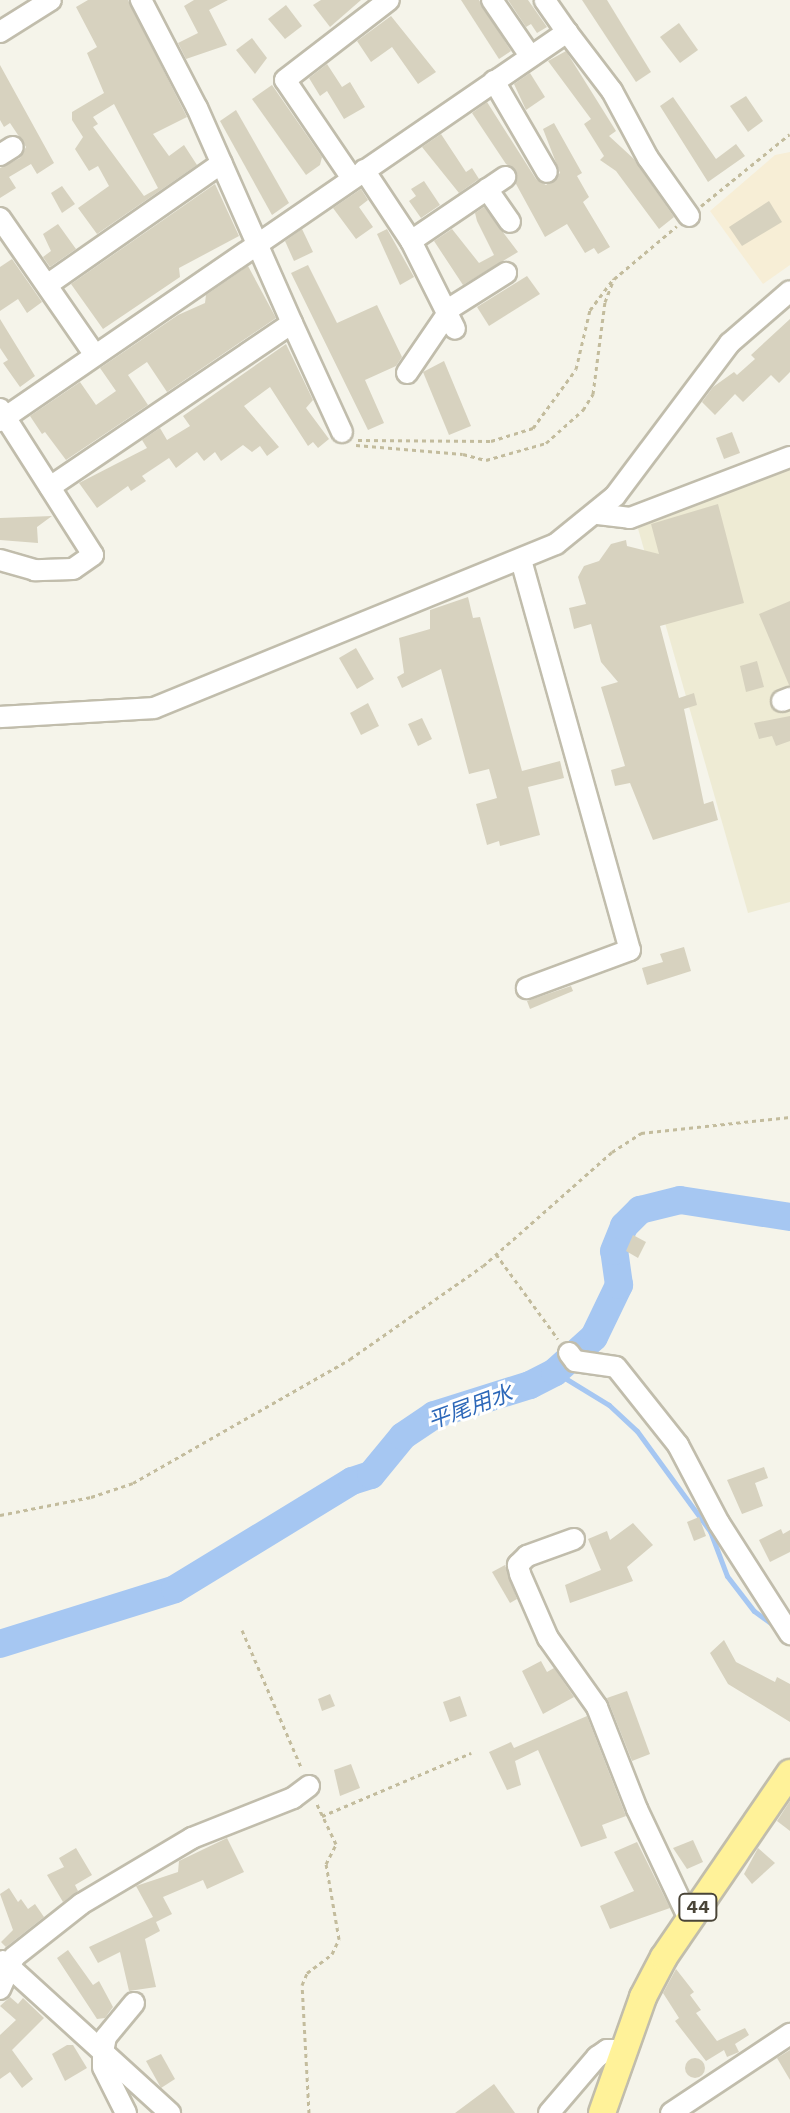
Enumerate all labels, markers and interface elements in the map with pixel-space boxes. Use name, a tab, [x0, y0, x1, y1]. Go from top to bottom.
water label: 平尾用水	[424, 1380, 516, 1434]
road number: 44	[678, 1893, 718, 1921]

